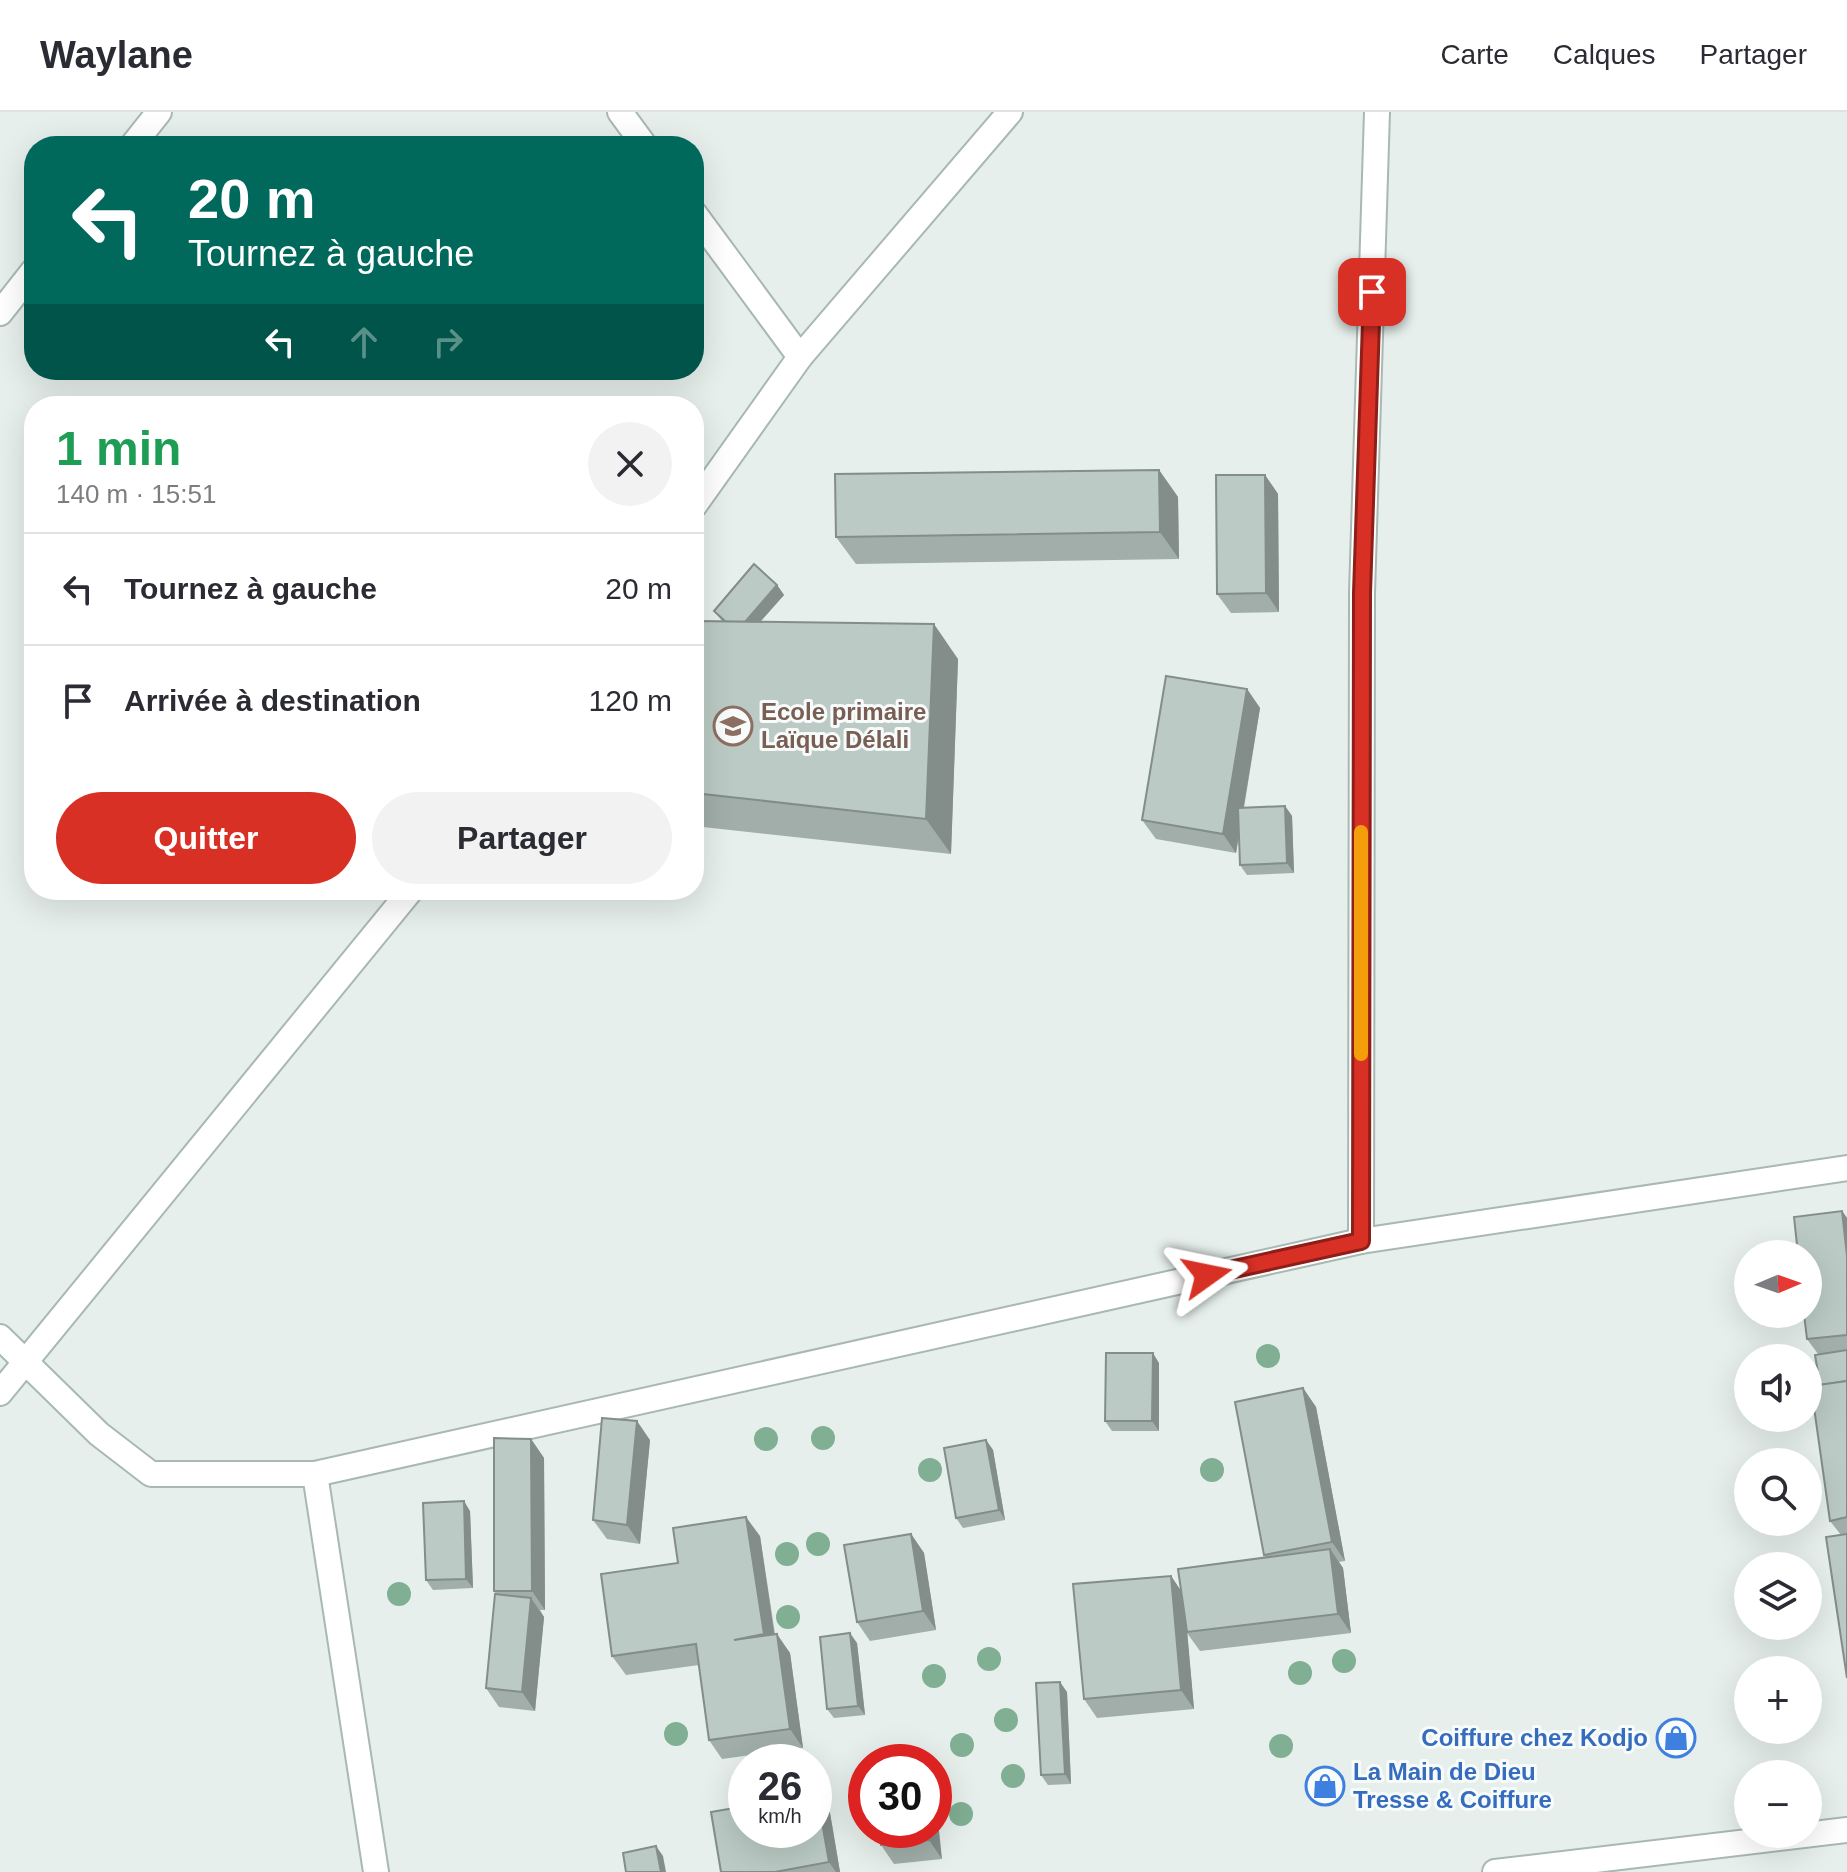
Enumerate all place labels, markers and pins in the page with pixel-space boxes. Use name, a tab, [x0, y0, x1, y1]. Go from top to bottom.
pin	[1338, 258, 1406, 326]
place label: Ecole primaire Laïque Délali	[761, 698, 926, 753]
school or university icon: Ecole primaire Laïque Délali	[712, 705, 754, 747]
shop icon: Coiffure chez Kodjo	[1655, 1717, 1697, 1759]
place label: Coiffure chez Kodjo	[1421, 1724, 1648, 1751]
place label: La Main de Dieu Tresse & Coiffure	[1353, 1758, 1552, 1813]
shop icon: La Main de Dieu Tresse & Coiffure	[1304, 1765, 1346, 1807]

